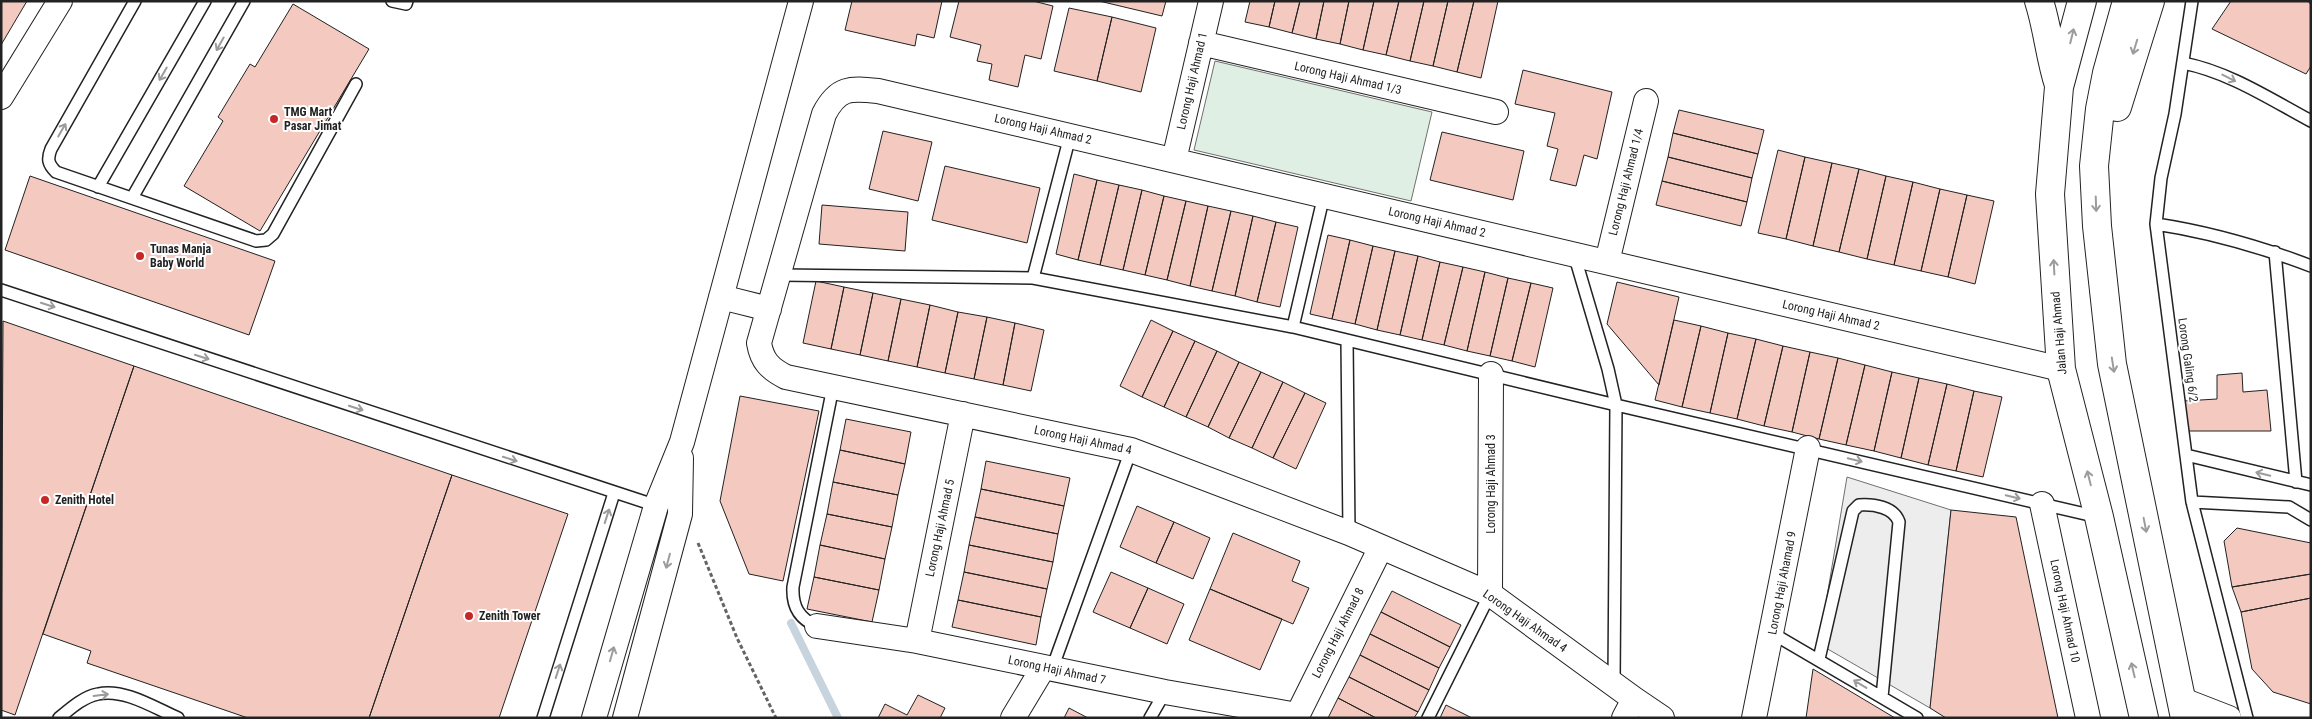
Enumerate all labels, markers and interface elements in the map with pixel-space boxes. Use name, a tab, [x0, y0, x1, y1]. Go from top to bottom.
one-way arrow	[2068, 29, 2077, 45]
street label: Lorong Haji Ahmad 1	[1174, 31, 1210, 131]
one-way arrow	[214, 36, 224, 50]
one-way arrow	[2129, 39, 2139, 55]
street label: Lorong Haji Ahmad 1/3	[1293, 59, 1403, 97]
one-way arrow	[157, 66, 167, 80]
one-way arrow	[2221, 74, 2236, 83]
place label: TMG Mart Pasar Jimat	[284, 105, 342, 133]
street label: Lorong Haji Ahmad 2	[993, 111, 1093, 147]
marker: TMG Mart Pasar Jimat	[268, 113, 280, 125]
one-way arrow	[57, 123, 67, 137]
street label: Lorong Haji Ahmad 1/4	[1606, 127, 1646, 237]
one-way arrow	[2091, 195, 2100, 211]
street label: Lorong Haji Ahmad 2	[1387, 204, 1487, 240]
place label: Tunas Manja Baby World	[150, 242, 211, 270]
marker: Tunas Manja Baby World	[134, 250, 146, 262]
one-way arrow	[2050, 259, 2059, 275]
street label: Jalan Haji Ahmad	[2048, 291, 2070, 375]
street label: Lorong Haji Ahmad 2	[1781, 297, 1881, 333]
one-way arrow	[39, 301, 55, 311]
street label: Lorong Galing 6/2	[2175, 317, 2201, 403]
one-way arrow	[193, 352, 209, 362]
one-way arrow	[2108, 357, 2118, 373]
one-way arrow	[348, 403, 364, 413]
street label: Lorong Haji Ahmad 4	[1033, 423, 1133, 457]
street label: Lorong Haji Ahmad 3	[1484, 434, 1498, 534]
one-way arrow	[502, 455, 518, 464]
one-way arrow	[1847, 456, 1863, 465]
one-way arrow	[2256, 469, 2272, 478]
one-way arrow	[2083, 470, 2093, 486]
street label: Lorong Haji Ahmad 5	[923, 478, 957, 578]
place label: Zenith Hotel	[55, 493, 114, 507]
one-way arrow	[2005, 493, 2021, 502]
marker: Zenith Hotel	[39, 494, 51, 506]
one-way arrow	[602, 509, 612, 525]
one-way arrow	[2140, 516, 2150, 532]
street label: Lorong Haji Ahamad 9	[1765, 530, 1799, 636]
one-way arrow	[662, 552, 672, 568]
street label: Lorong Haji Ahmad 10	[2047, 558, 2083, 664]
street label: Lorong Haji Ahmad 8	[1309, 586, 1367, 680]
street label: Lorong Haji Ahmad 4	[1480, 587, 1570, 655]
place label: Zenith Tower	[479, 609, 541, 623]
marker: Zenith Tower	[463, 610, 475, 622]
one-way arrow	[608, 647, 618, 663]
street label: Lorong Haji Ahmad 7	[1007, 653, 1107, 687]
one-way arrow	[2128, 663, 2137, 679]
one-way arrow	[553, 664, 563, 680]
one-way arrow	[1853, 678, 1867, 688]
one-way arrow	[92, 690, 108, 700]

